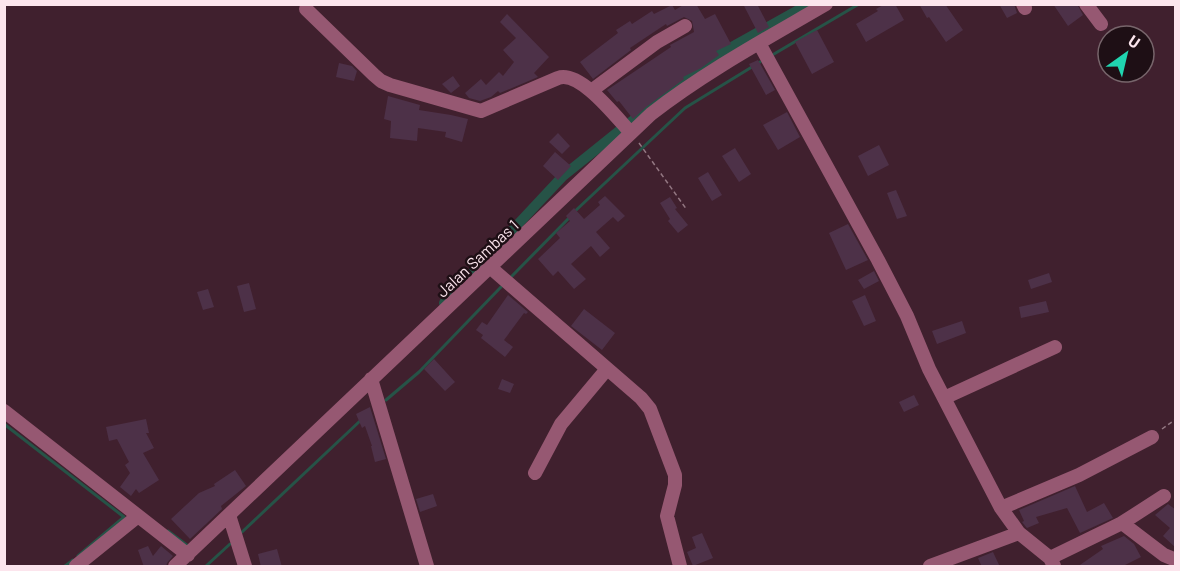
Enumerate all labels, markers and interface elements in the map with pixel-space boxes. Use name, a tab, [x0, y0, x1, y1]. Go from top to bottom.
north arrow	[1096, 24, 1156, 84]
text: U	[1125, 30, 1144, 52]
street label: Jalan Sambas 1	[432, 215, 522, 301]

